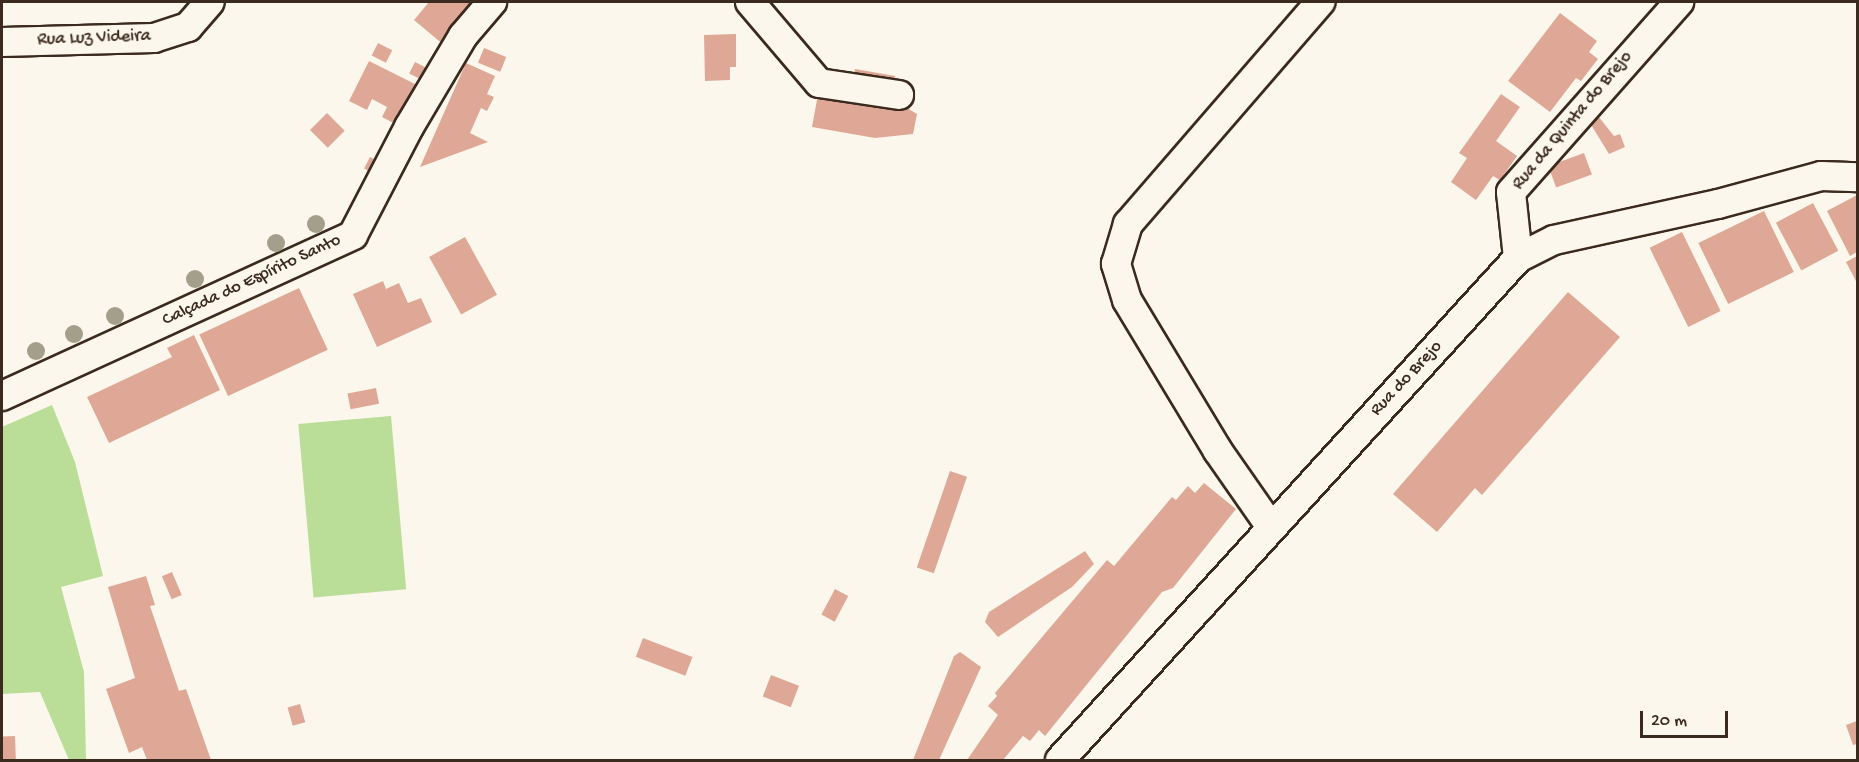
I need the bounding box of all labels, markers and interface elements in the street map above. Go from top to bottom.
street label: Rua Luz Videira [37,26,151,52]
street label: Rua da Quinta do Brejo [1508,47,1638,195]
street label: Calçada do Espírito Santo [159,230,345,332]
street label: Rua do Brejo [1366,337,1448,421]
scale bar [1643,699,1732,737]
text: 20 m [1651,711,1687,732]

